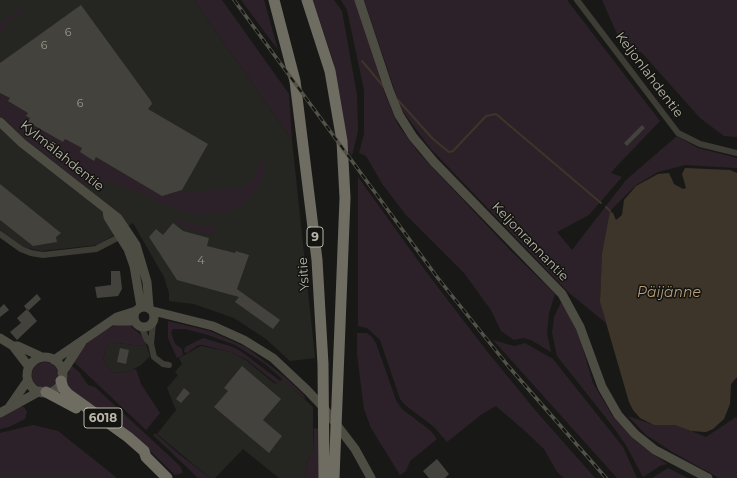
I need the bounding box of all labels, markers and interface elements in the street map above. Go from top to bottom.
house number: 6 [65,26,71,40]
street label: Keljonlahdentie [612,29,686,121]
house number: 6 [41,39,47,53]
house number: 6 [77,97,83,111]
street label: Kylmälahdentie [17,117,107,195]
street label: Keljonrannantie [488,199,572,285]
road number: 9 [307,227,323,247]
house number: 4 [197,254,205,268]
street label: Ysitie [295,257,313,291]
water label: Päijänne [637,285,701,301]
road number: 6018 [84,408,122,428]

